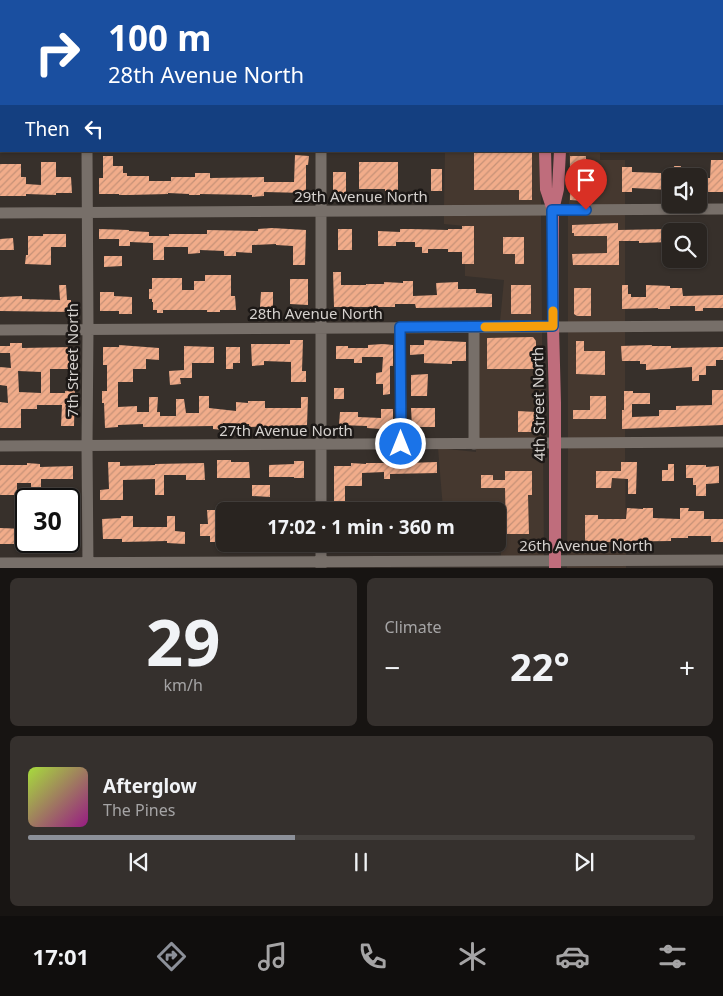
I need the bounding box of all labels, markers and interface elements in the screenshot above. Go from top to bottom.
text: 100 m [108,14,211,61]
icon: right [25,20,90,85]
text: 28th Avenue North [108,59,304,89]
icon: left [80,115,108,143]
text: Then [25,116,70,142]
pin [565,159,607,210]
icon: arrive [572,166,600,194]
map controls [662,168,707,268]
button: sound [662,168,707,213]
street label: 29th Avenue North [294,186,428,206]
button: search [662,223,707,268]
street label: 7th Street North [62,303,82,417]
street label: 28th Avenue North [249,303,383,323]
street label: 4th Street North [527,347,549,461]
position arrow [374,417,426,469]
street label: 27th Avenue North [219,420,353,440]
speed limit sign: 30 [15,488,80,553]
text: 17:02 · 1 min · 360 m [267,514,455,540]
street label: 26th Avenue North [519,535,653,555]
text: 29 [146,597,220,685]
text: Climate [385,616,442,638]
text: 22° [510,640,570,692]
text: − [385,648,401,686]
text: + [679,648,695,686]
text: km/h [164,674,203,696]
text: Afterglow [103,773,197,799]
text: The Pines [103,799,175,821]
icon: previous [125,848,153,876]
icon: pause [347,848,375,876]
icon: next [570,848,598,876]
icon: directions [154,939,189,974]
icon: music [255,939,290,974]
icon: phone [355,939,390,974]
icon: climate [455,939,490,974]
icon: car [555,939,590,974]
icon: filters [655,939,690,974]
text: 17:01 [33,941,89,971]

